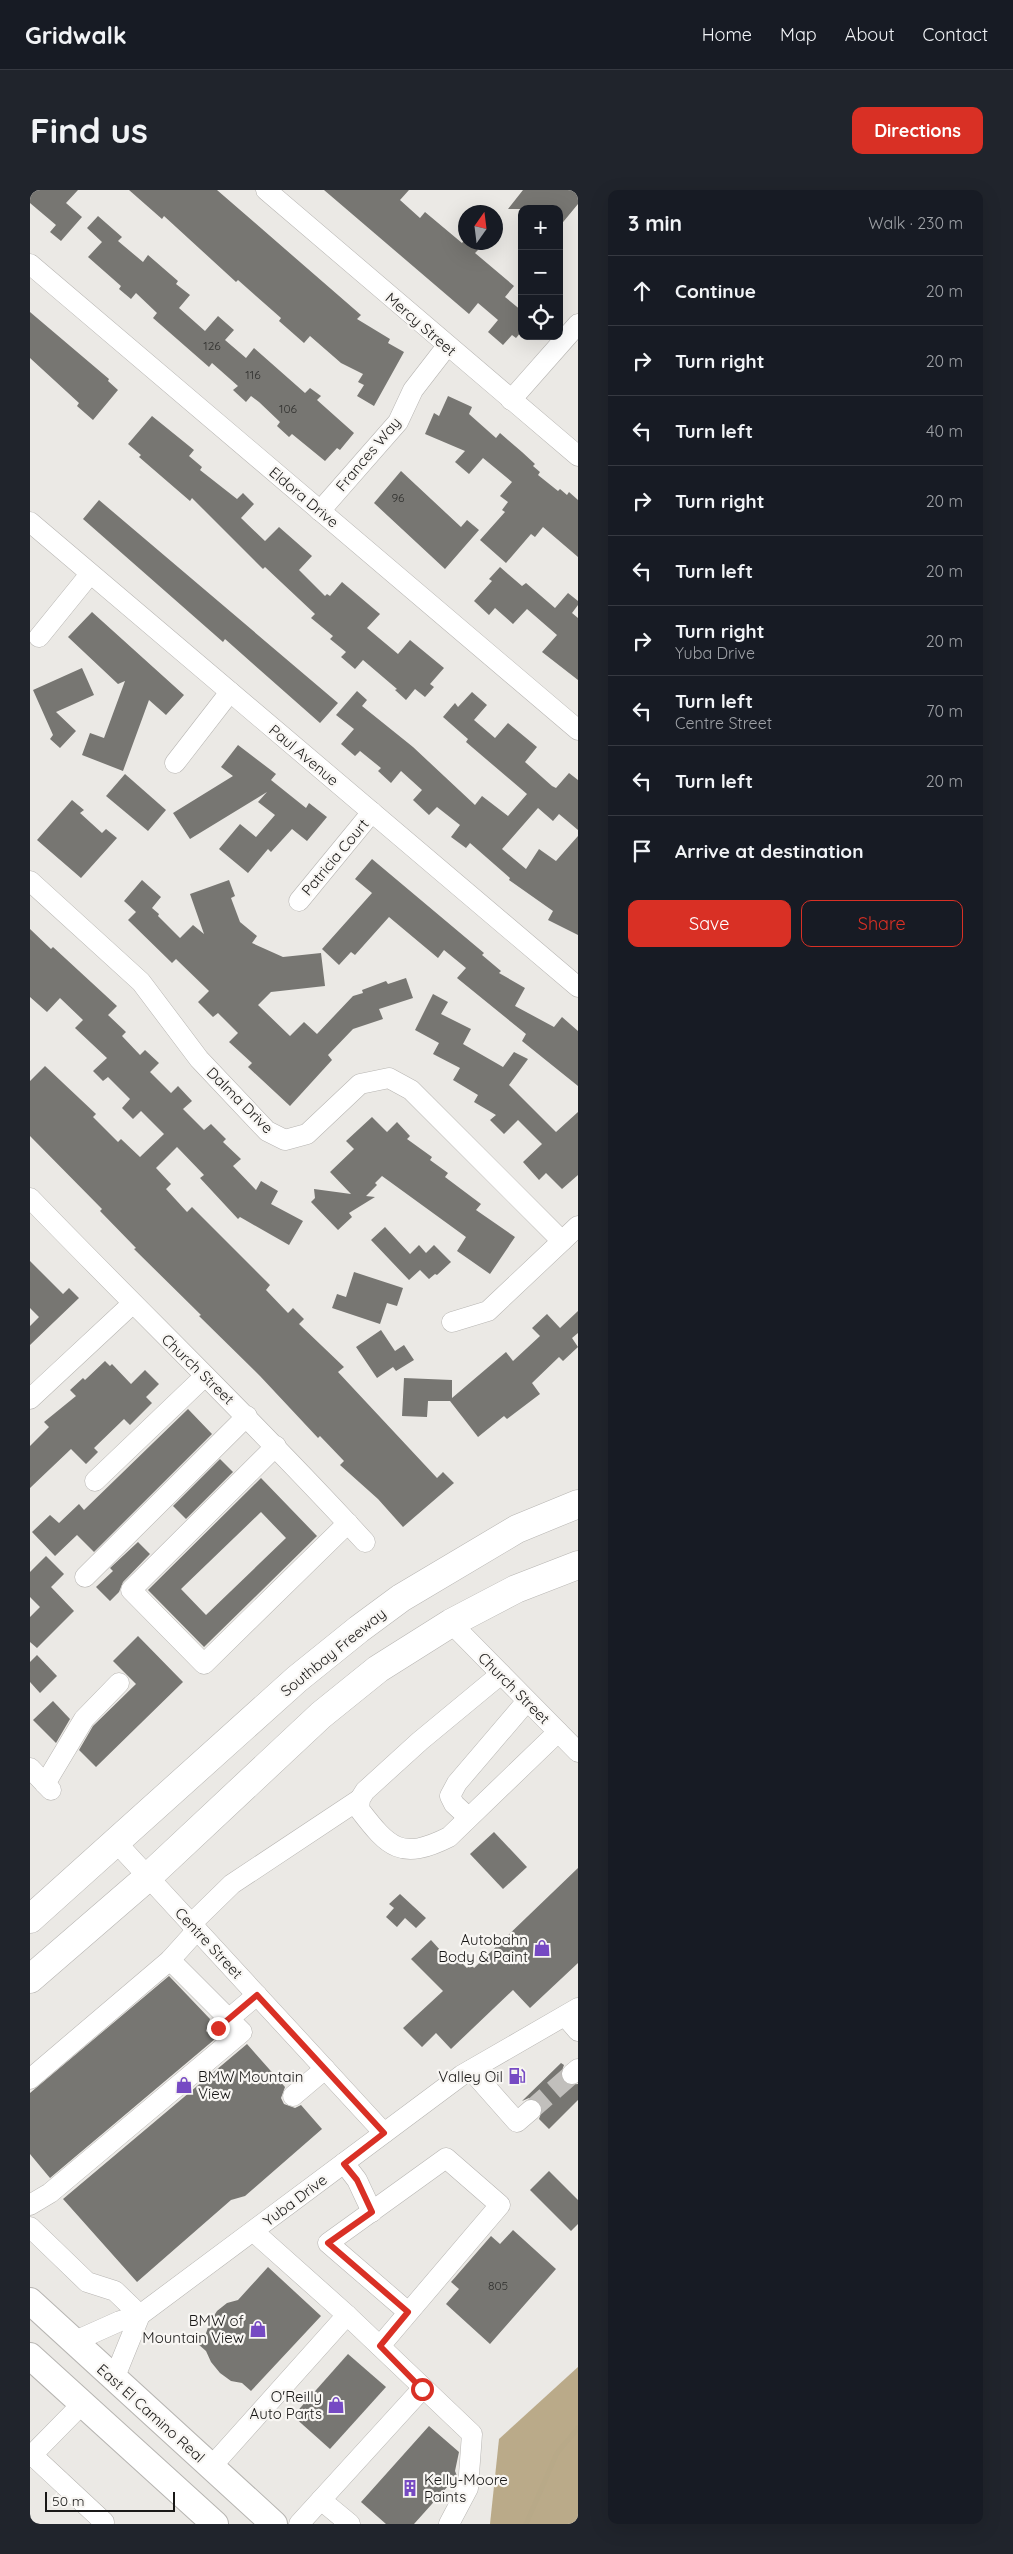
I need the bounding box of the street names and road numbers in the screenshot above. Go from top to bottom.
street label: Mercy Street [382,288,460,360]
street label: Frances Way [331,413,405,495]
street label: Eldora Drive [265,462,343,532]
street label: Paul Avenue [265,720,343,790]
street label: Patricia Court [297,815,373,899]
street label: Dalma Drive [203,1063,277,1137]
street label: Church Street [158,1330,238,1408]
street label: Southbay Freeway [276,1604,390,1700]
street label: Church Street [474,1648,554,1728]
street label: Centre Street [171,1903,247,1983]
street label: Yuba Drive [259,2170,331,2230]
street label: East El Camino Real [93,2360,209,2466]

